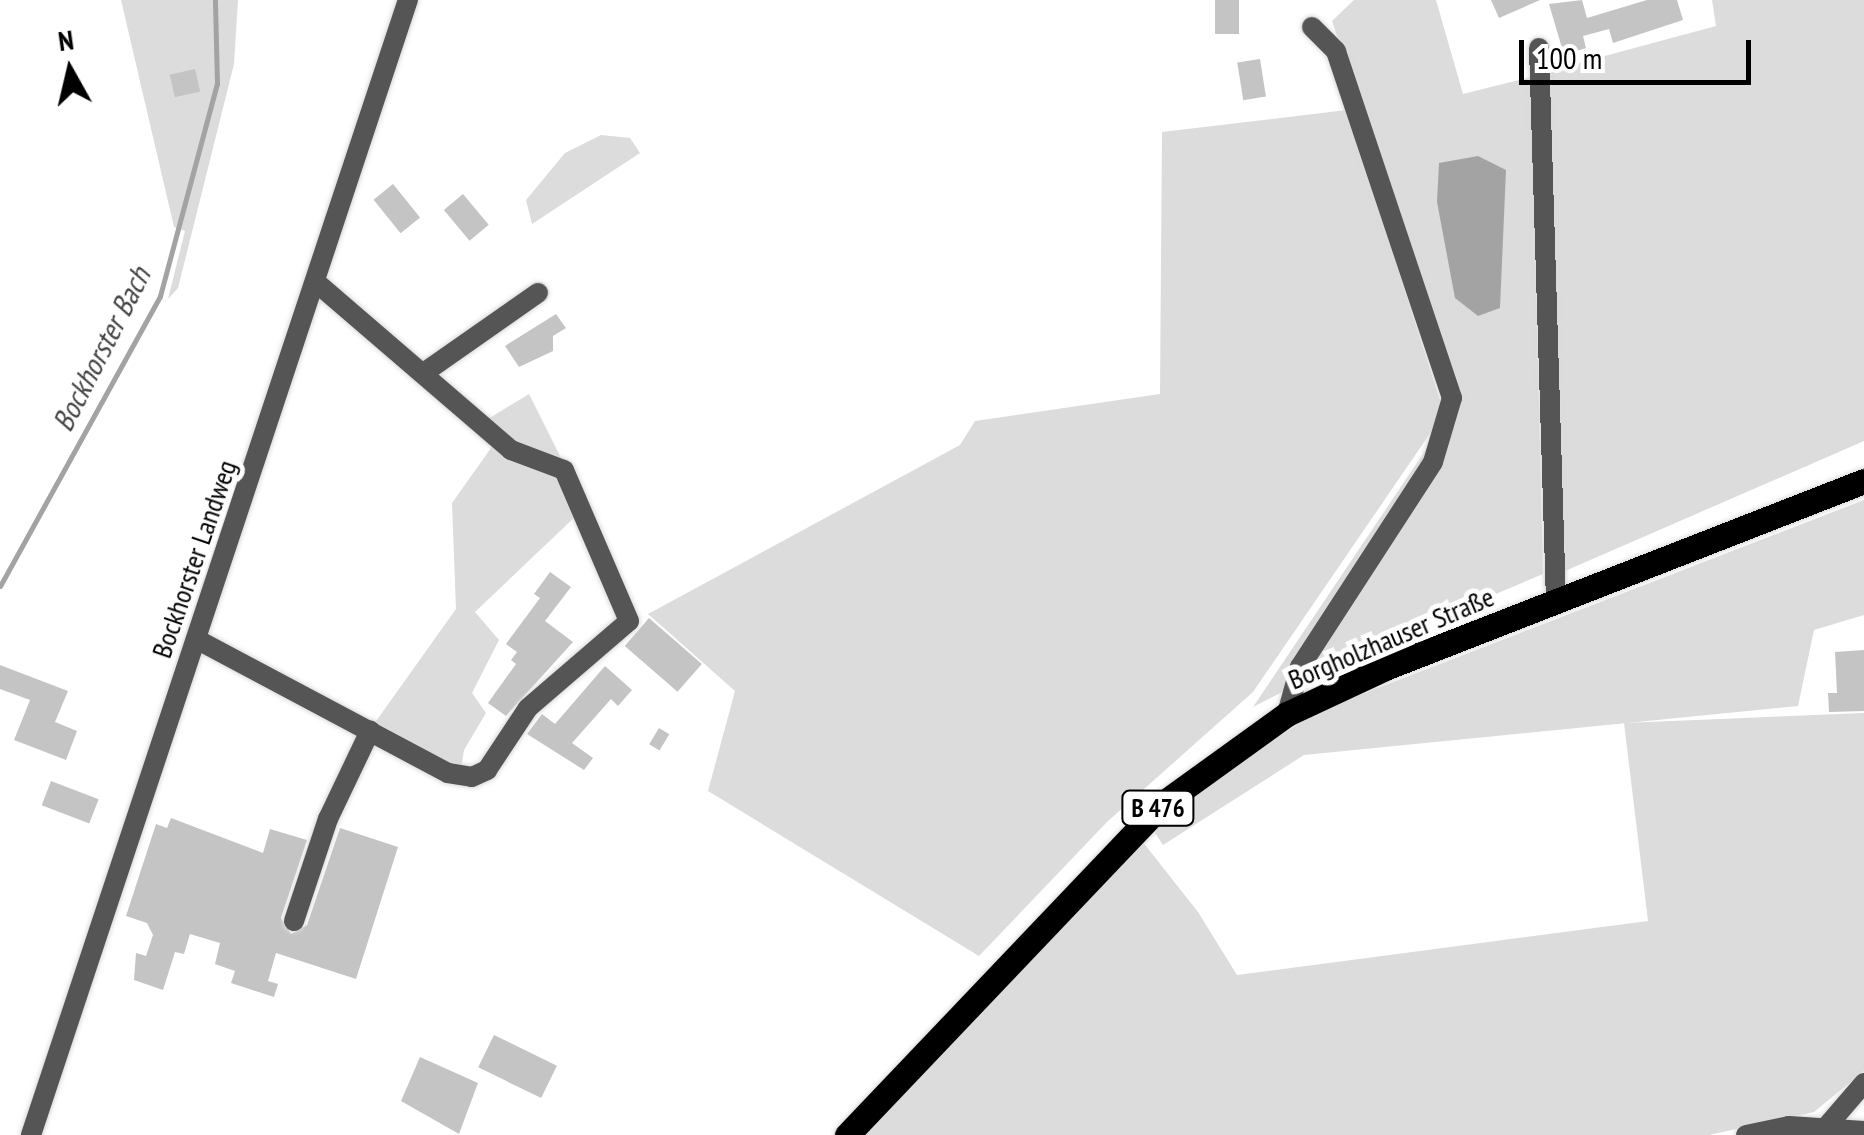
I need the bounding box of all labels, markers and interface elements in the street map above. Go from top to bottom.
north arrow [20,20,120,120]
text: N [56,20,76,59]
scale bar [1524,20,1756,82]
text: 100 m [1536,38,1602,77]
water label: Bockhorster Bach [44,261,158,437]
street label: Bockhorster Landweg [144,456,244,662]
street label: Borgholzhauser Straße [1283,580,1499,696]
road number: B 476 [1120,788,1196,828]

